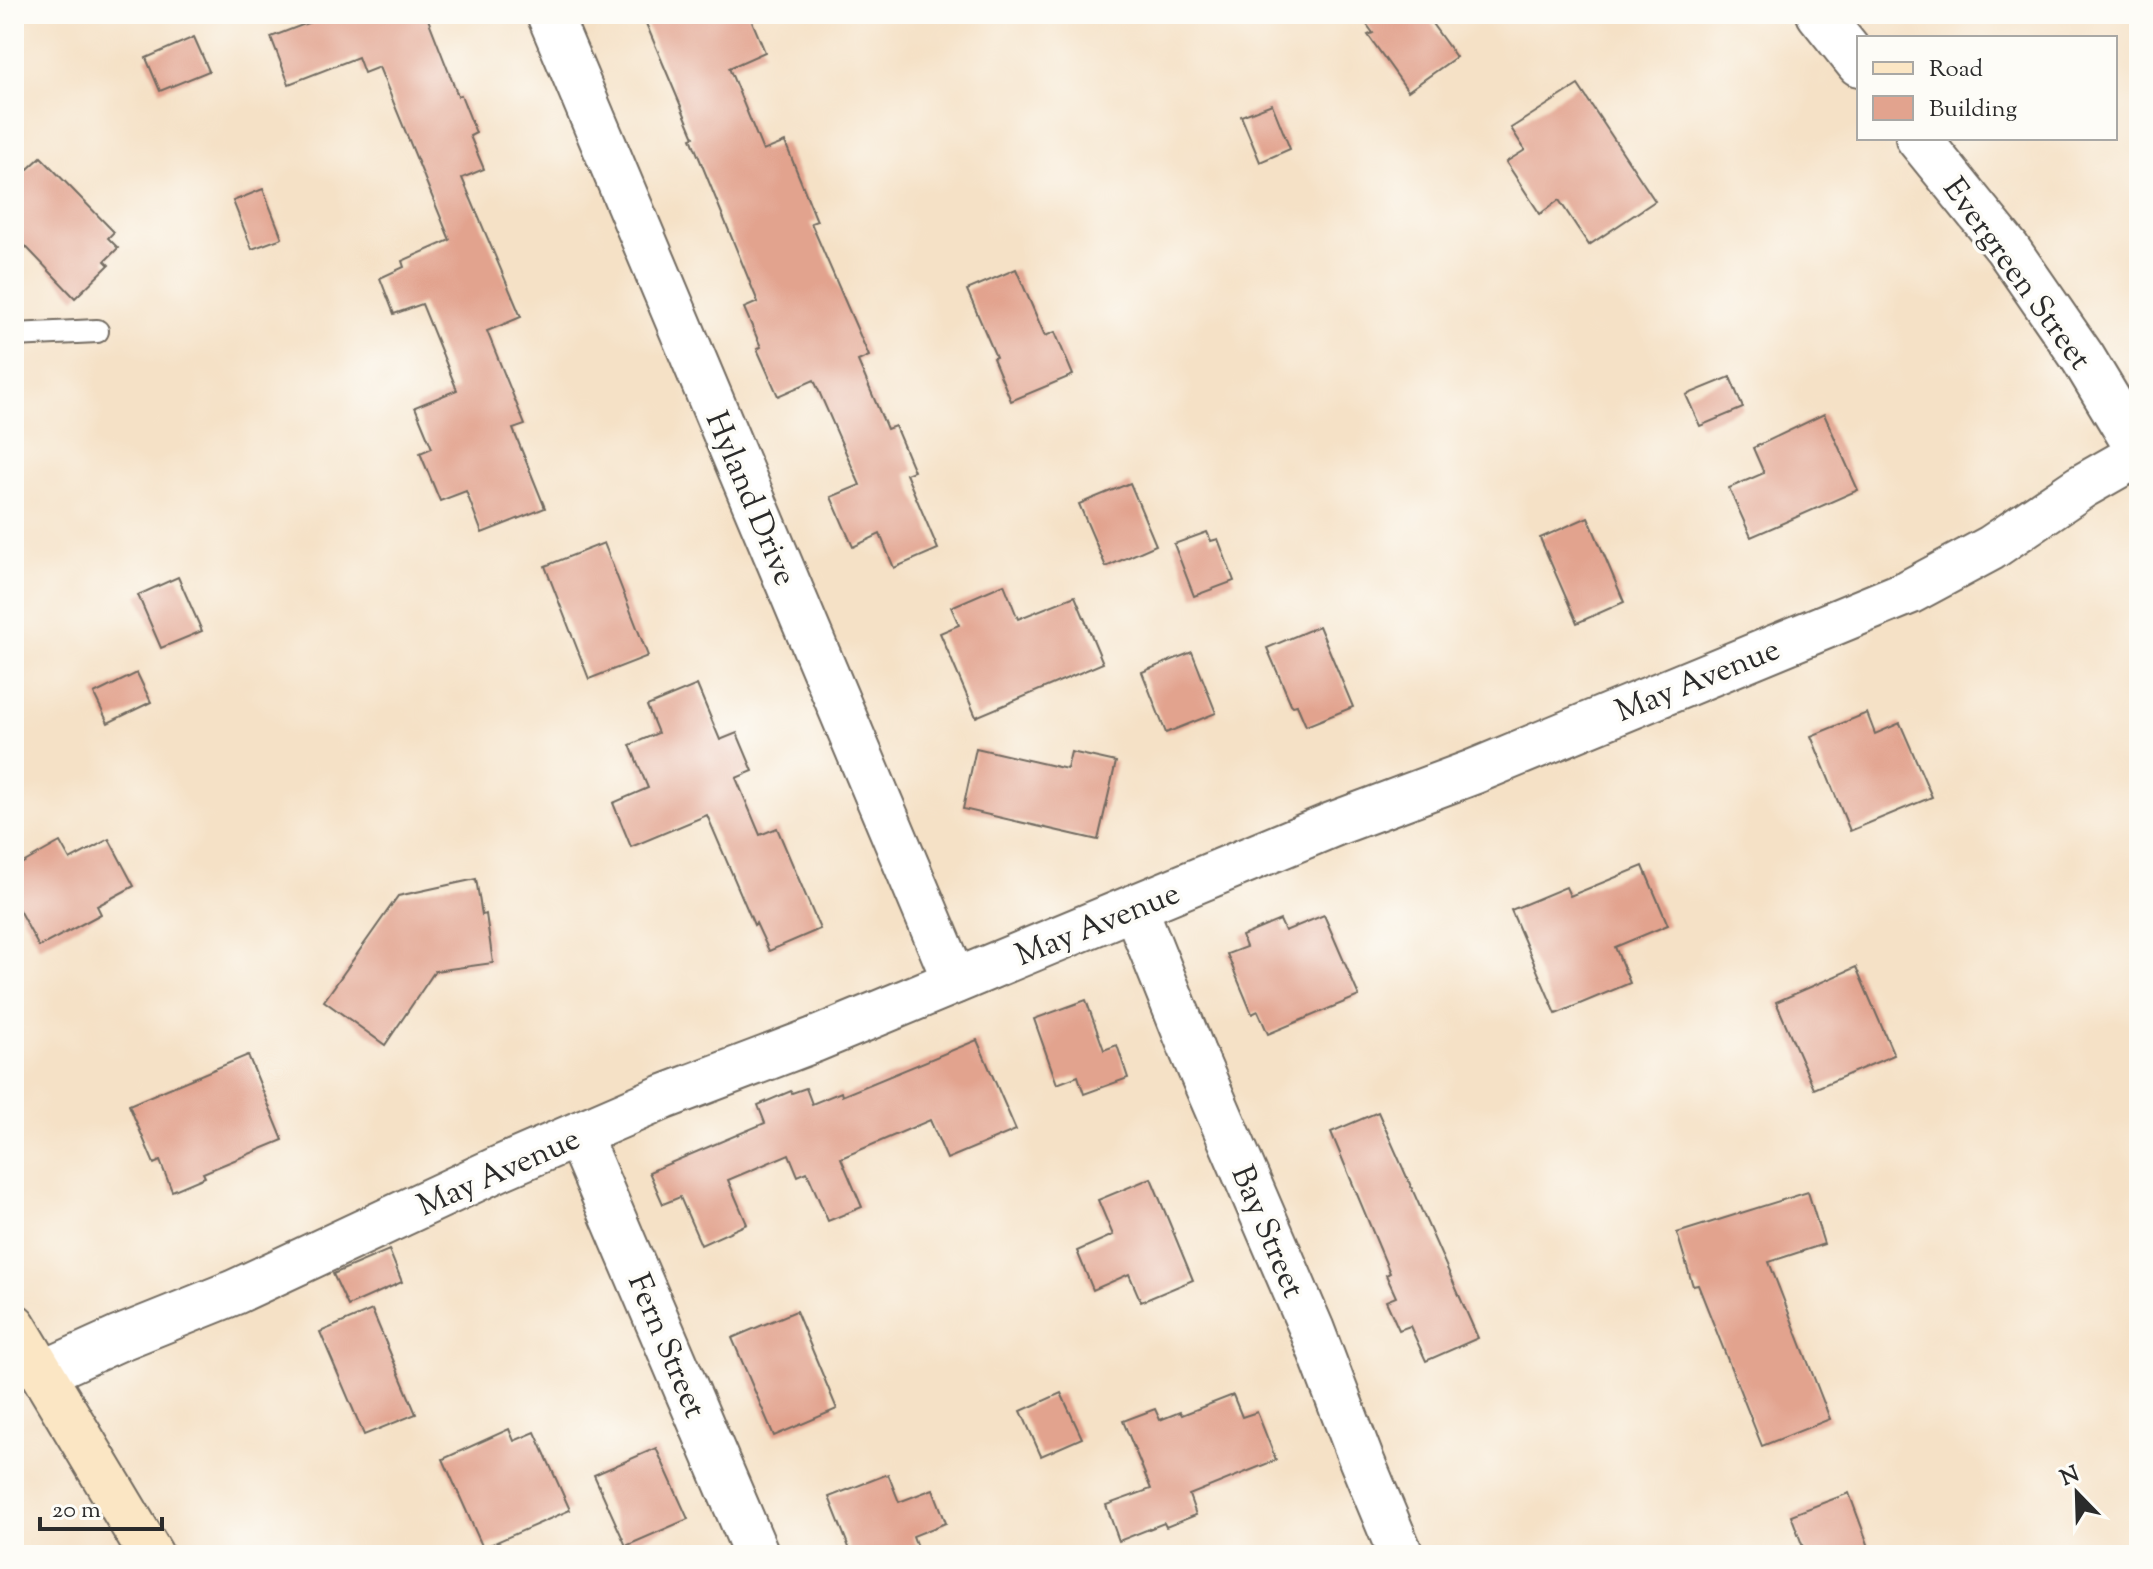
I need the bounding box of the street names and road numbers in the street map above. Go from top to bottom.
street label: Evergreen Street [1930,169,2101,380]
street label: Hyland Drive [692,405,807,593]
street label: May Avenue [1609,628,1787,736]
street label: May Avenue [1009,872,1187,980]
street label: May Avenue [411,1117,588,1230]
street label: Bay Street [1218,1159,1315,1306]
street label: Fern Street [614,1267,716,1425]

